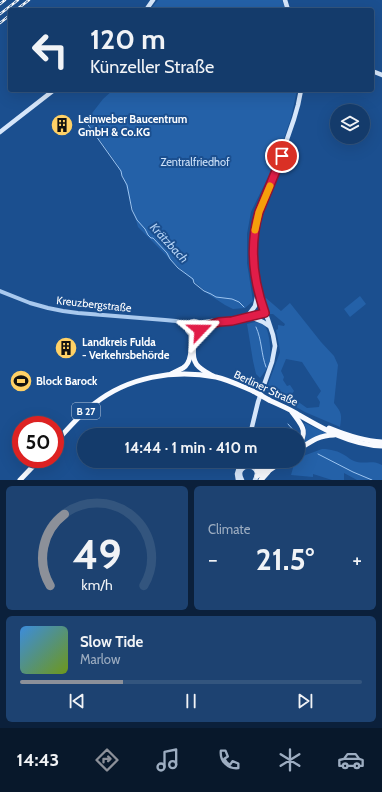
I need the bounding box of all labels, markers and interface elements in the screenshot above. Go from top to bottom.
text: 120 m [90,22,166,56]
icon: left [24,24,76,76]
text: Künzeller Straße [90,56,214,78]
map controls [330,104,370,144]
button: layers [330,104,370,144]
building icon: Leinweber Baucentrum GmbH & Co.KG [49,112,75,138]
place label: Leinweber Baucentrum GmbH & Co.KG [78,112,187,139]
pin [265,139,299,173]
icon: arrive [271,145,293,167]
park label: Zentralfriedhof [160,155,230,169]
water label: Krätzbach [147,220,192,266]
street label: Kreuzbergstraße [56,293,133,315]
position arrow [179,309,221,351]
building icon: Landkreis Fulda - Verkehrsbehörde [53,335,79,361]
place label: Landkreis Fulda - Verkehrsbehörde [82,335,170,362]
street label: Berliner Straße [232,367,301,409]
sports icon: Block Barock [8,368,34,394]
place label: Block Barock [36,374,98,388]
road number: B 27 [72,403,100,419]
speed limit sign: 50 [12,416,64,468]
text: 14:44 · 1 min · 410 m [125,439,257,457]
text: Climate [208,521,250,537]
text: 49 [72,529,122,579]
text: 21.5° [256,541,314,578]
text: − [208,546,218,573]
text: + [352,546,362,573]
text: km/h [81,576,113,594]
text: Slow Tide [80,633,143,651]
text: Marlow [80,651,120,667]
icon: previous [66,690,88,712]
icon: pause [180,690,202,712]
icon: next [294,690,316,712]
icon: directions [93,746,121,774]
icon: music [154,746,182,774]
icon: phone [215,746,243,774]
icon: climate [276,746,304,774]
icon: car [337,746,365,774]
text: 14:43 [17,749,59,771]

